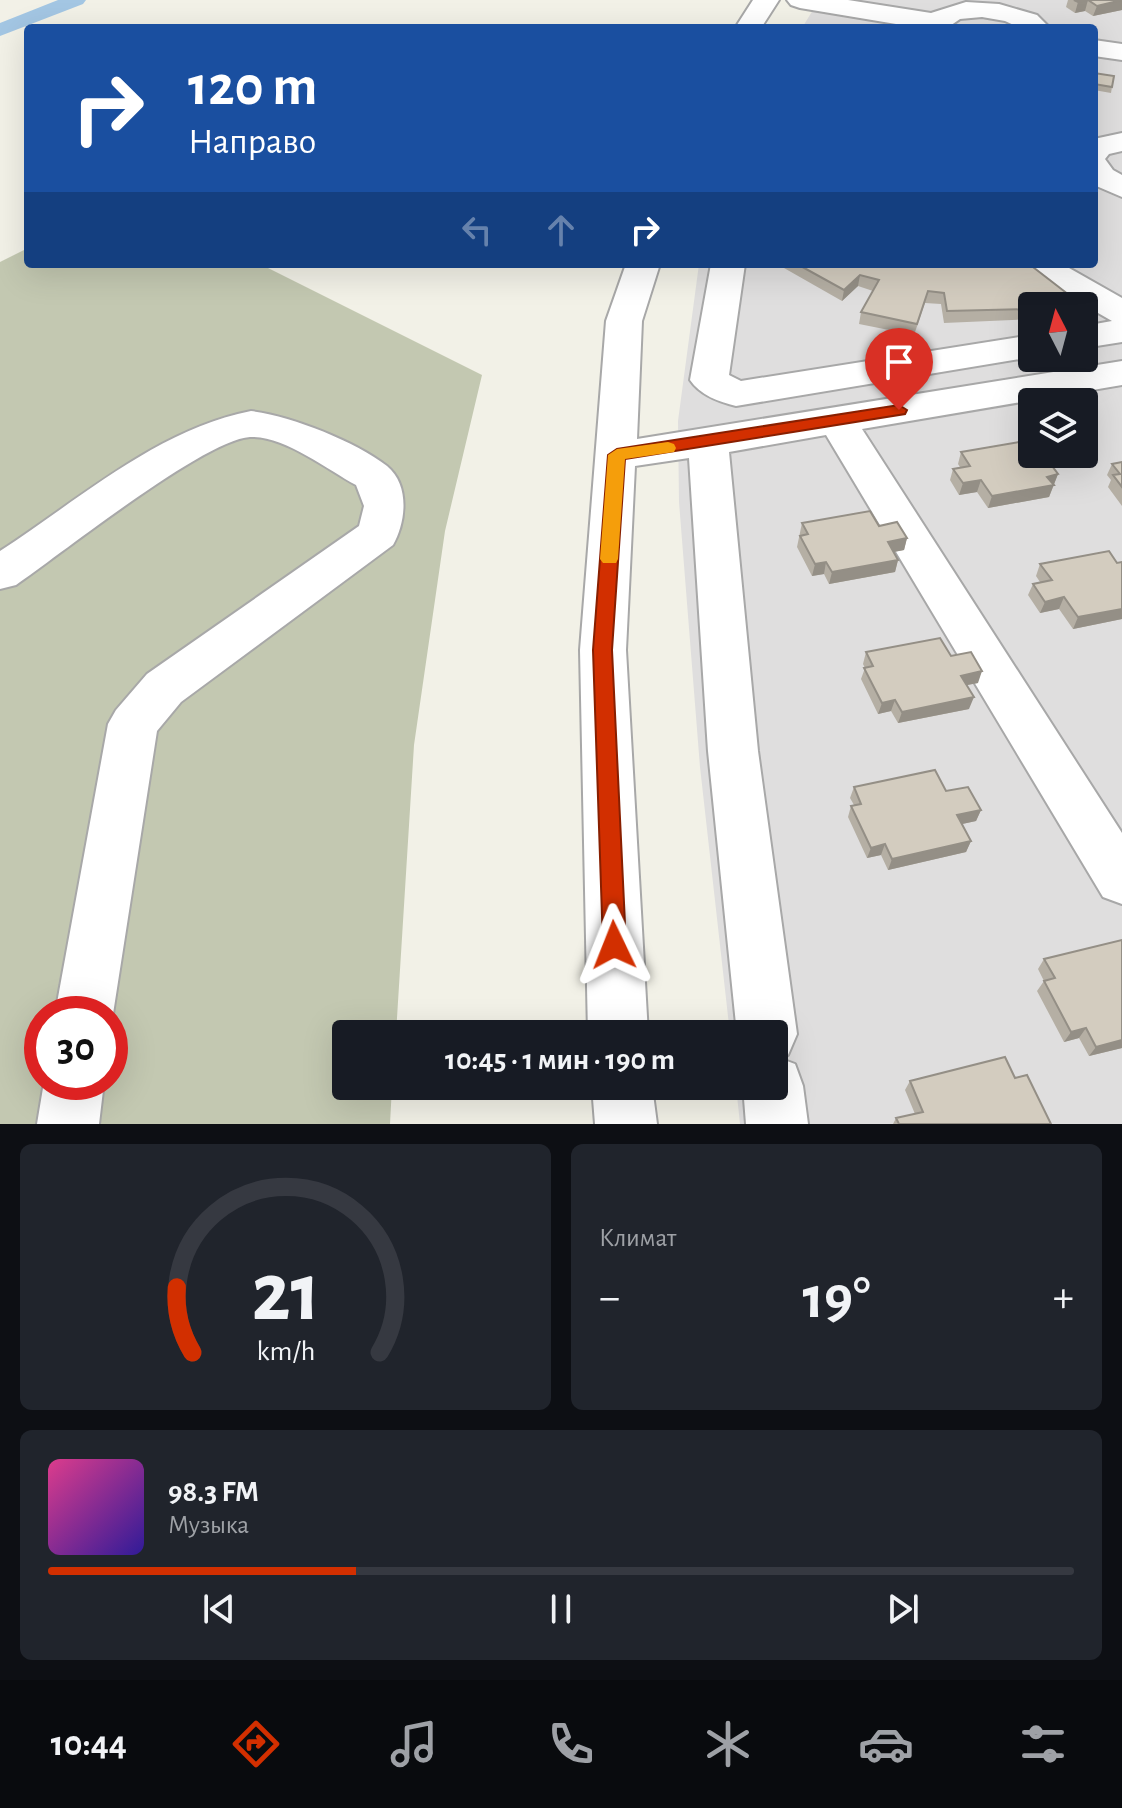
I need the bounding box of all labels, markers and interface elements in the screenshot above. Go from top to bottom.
icon: right [56,56,160,160]
text: 120 m [188,59,317,115]
text: Направо [188,124,316,160]
icon: left [455,208,499,252]
icon: ahead [539,208,583,252]
icon: right [623,208,667,252]
north arrow [1018,292,1098,372]
map controls [1018,292,1098,468]
pin [865,328,933,410]
icon: arrive [877,340,921,384]
button: layers [1018,388,1098,468]
position arrow [572,903,656,987]
speed limit sign: 30 [24,996,128,1100]
text: 10:45 · 1 мин · 190 m [445,1045,675,1075]
text: Климат [599,1225,676,1251]
text: 21 [251,1252,320,1336]
text: 19° [802,1269,871,1329]
text: − [599,1276,620,1320]
text: + [1053,1276,1074,1320]
text: km/h [256,1337,315,1366]
text: 98.3 FM [168,1477,259,1507]
text: Музыка [168,1512,249,1538]
icon: previous [197,1587,241,1631]
icon: pause [539,1587,583,1631]
icon: next [881,1587,925,1631]
icon: directions [228,1716,284,1772]
icon: music [386,1716,442,1772]
icon: phone [543,1716,599,1772]
icon: climate [700,1716,756,1772]
icon: car [858,1716,914,1772]
icon: filters [1015,1716,1071,1772]
text: 10:44 [51,1726,127,1762]

